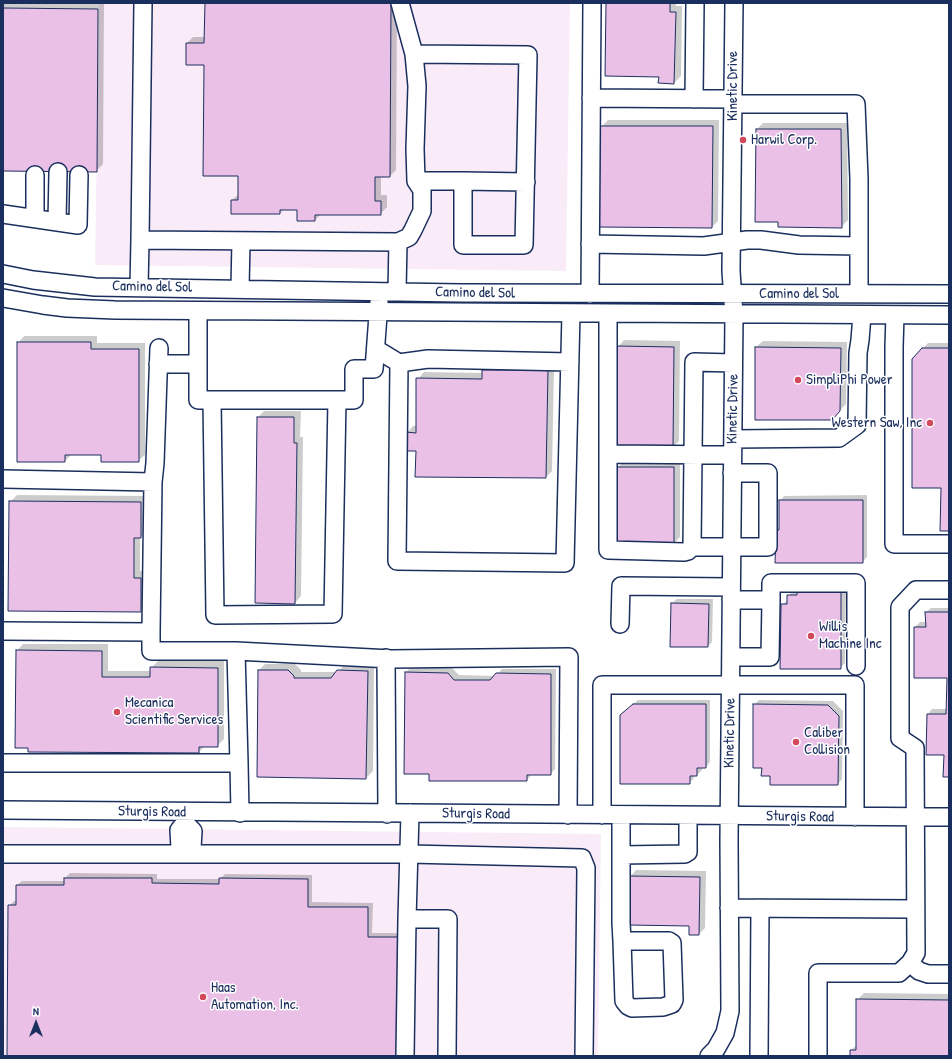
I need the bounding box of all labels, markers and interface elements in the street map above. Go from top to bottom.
street label: Kinetic Drive [724,51,742,121]
place label: Harwil Corp. [751,131,817,149]
marker: Harwil Corp. [738,135,748,145]
street label: Camino del Sol [112,277,192,297]
street label: Camino del Sol [435,283,515,303]
street label: Camino del Sol [759,285,839,303]
place label: SimpliPhi Power [806,371,892,389]
street label: Kinetic Drive [723,374,743,444]
marker: SimpliPhi Power [793,375,803,385]
place label: Western Saw, Inc [832,414,922,432]
marker: Western Saw, Inc [925,418,935,428]
place label: Willis Machine Inc [819,618,882,653]
marker: Willis Machine Inc [806,631,816,641]
place label: Mecanica Scientific Services [125,694,223,729]
street label: Kinetic Drive [720,698,740,768]
marker: Mecanica Scientific Services [112,707,122,717]
place label: Caliber Collision [804,724,850,759]
marker: Caliber Collision [791,737,801,747]
street label: Sturgis Road [118,802,186,822]
street label: Sturgis Road [442,804,510,824]
street label: Sturgis Road [766,807,834,827]
place label: Haas Automation, Inc. [211,979,299,1014]
marker: Haas Automation, Inc. [198,992,208,1002]
north arrow [16,1003,56,1043]
text: N [33,1004,39,1018]

